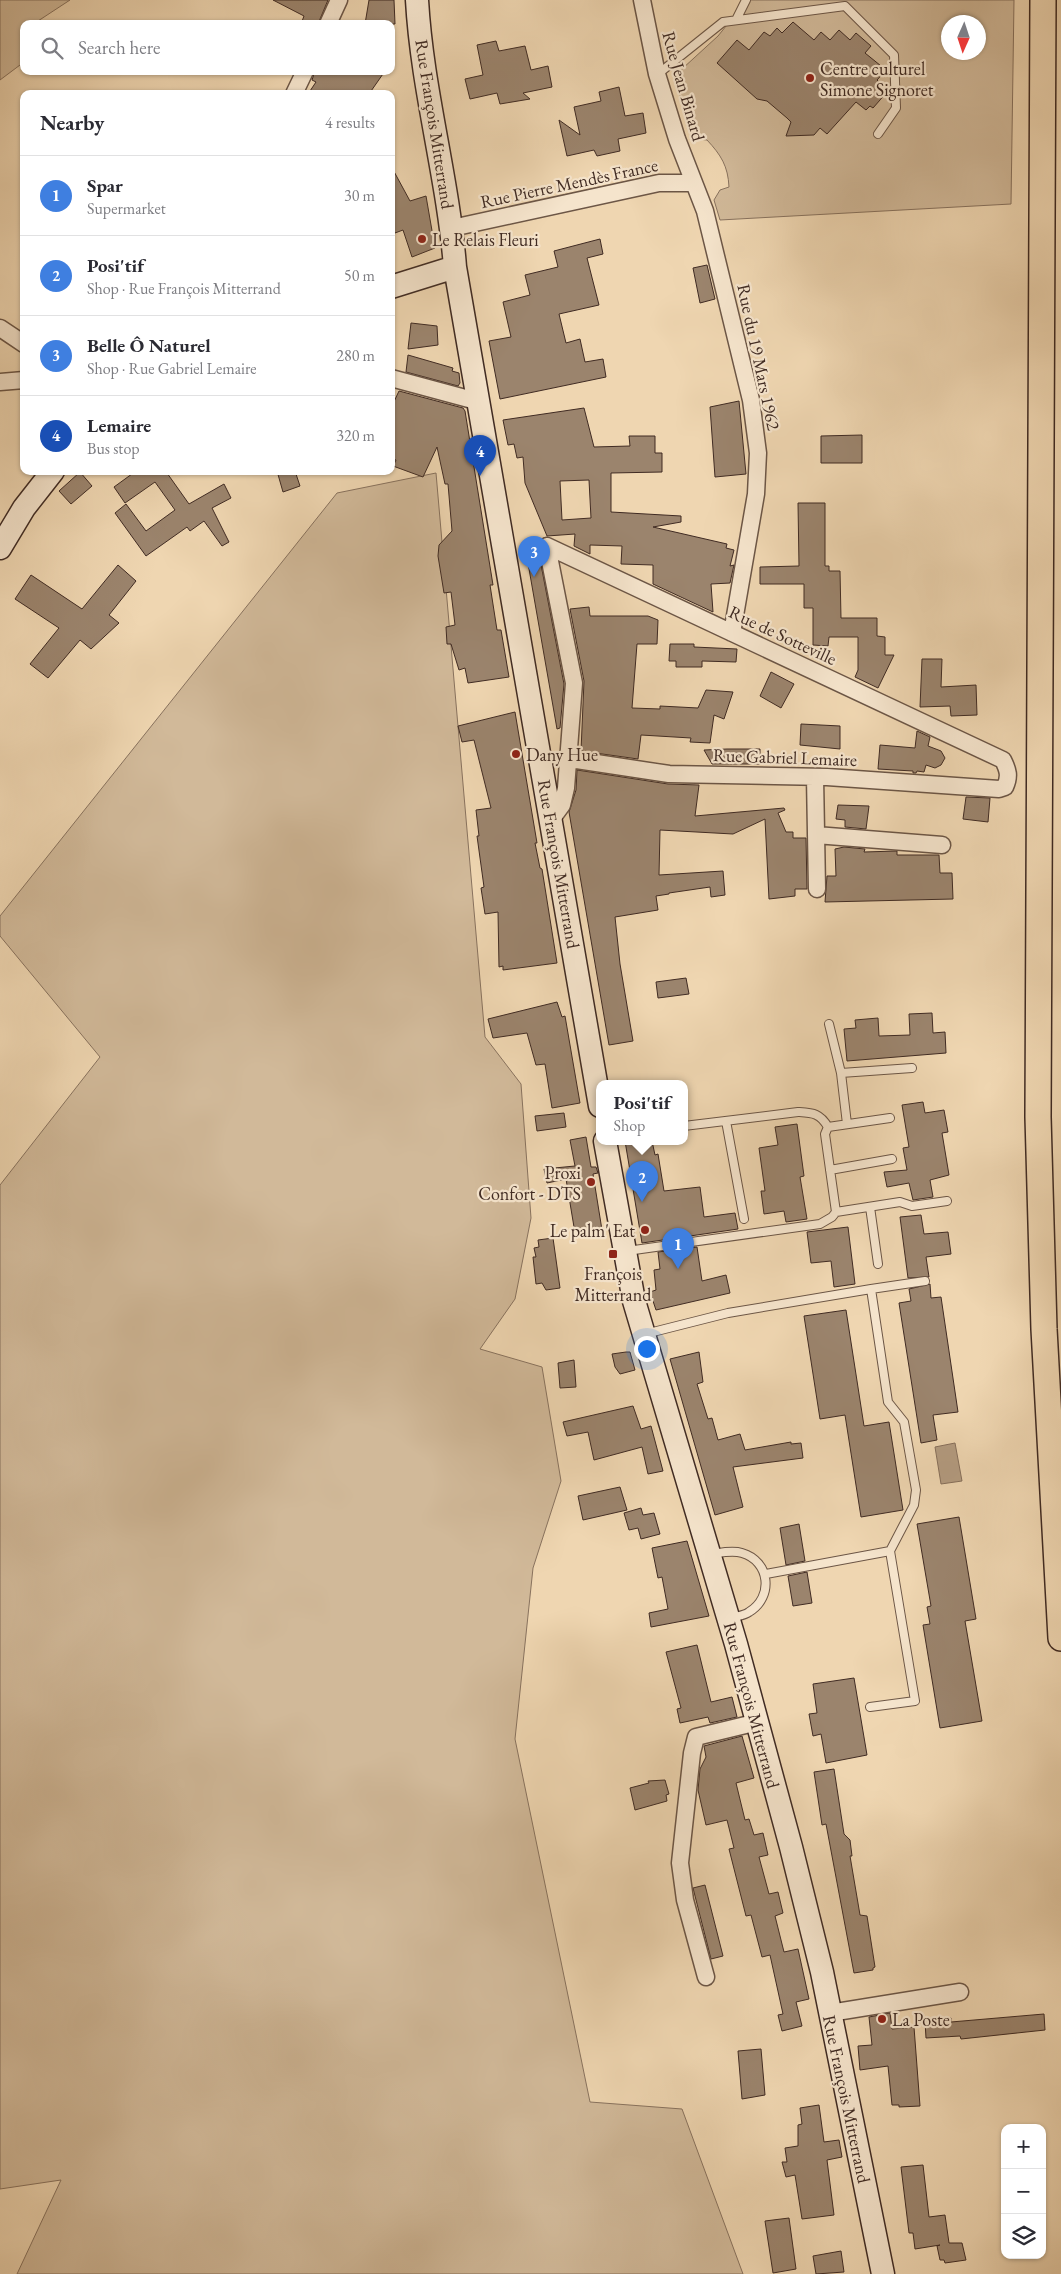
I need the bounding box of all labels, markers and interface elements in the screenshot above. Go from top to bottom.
north arrow [941,15,986,60]
search box [20,20,395,75]
street label: Rue Jean Binard [657,28,711,144]
icon: search [38,34,66,62]
text: Search here [78,35,160,60]
street label: Rue François Mitterrand [410,38,460,211]
place label: Centre culturel Simone Signoret [820,57,934,101]
marker: Centre culturel Simone Signoret [804,72,816,84]
text: Nearby [40,109,104,136]
text: 4 results [325,112,375,133]
street label: Rue Pierre Mendès France [478,153,660,213]
text: Spar [87,173,123,198]
text: 1 [52,185,60,206]
text: 30 m [344,185,375,206]
text: Supermarket [87,198,166,219]
place label: Le Relais Fleuri [432,228,539,251]
marker: Le Relais Fleuri [416,233,428,245]
text: Posi'tif [87,253,144,278]
text: 2 [52,265,60,286]
text: 50 m [344,265,375,286]
text: Shop · Rue François Mitterrand [87,278,281,299]
street label: Rue du 19 Mars 1962 [732,282,786,433]
text: Belle Ô Naturel [87,333,211,358]
text: 3 [52,345,60,366]
text: 280 m [336,345,375,366]
text: Shop · Rue Gabriel Lemaire [87,358,257,379]
text: Lemaire [87,413,151,438]
text: 4 [52,425,60,446]
text: 320 m [336,425,375,446]
pin: 4 [464,435,496,476]
text: Bus stop [87,438,140,459]
pin: 3 [518,536,550,577]
street label: Rue de Sotteville [725,600,841,670]
place label: Dany Hue [526,743,598,766]
street label: Rue Gabriel Lemaire [713,743,857,771]
marker: Dany Hue [510,748,522,760]
street label: Rue François Mitterrand [533,778,585,951]
popup [596,1080,688,1145]
text: Posi'tif [613,1090,671,1115]
text: Shop [613,1115,645,1136]
place label: Proxi Confort - DTS [478,1161,582,1205]
pin: 2 [626,1161,658,1202]
marker: Proxi Confort - DTS [585,1176,597,1188]
place label: Le palm' Eat [550,1219,635,1242]
marker: Le palm' Eat [639,1224,651,1236]
pin: 1 [662,1228,694,1269]
marker: François Mitterrand [607,1248,619,1260]
place label: François Mitterrand [575,1262,652,1306]
your location [634,1336,660,1362]
street label: Rue François Mitterrand [719,1619,786,1792]
place label: La Poste [892,2008,950,2031]
street label: Rue François Mitterrand [818,2013,876,2186]
marker: La Poste [876,2013,888,2025]
map controls [1001,2124,1046,2259]
button: + [1001,2124,1046,2169]
button: − [1001,2169,1046,2214]
button: layers [1001,2214,1046,2259]

